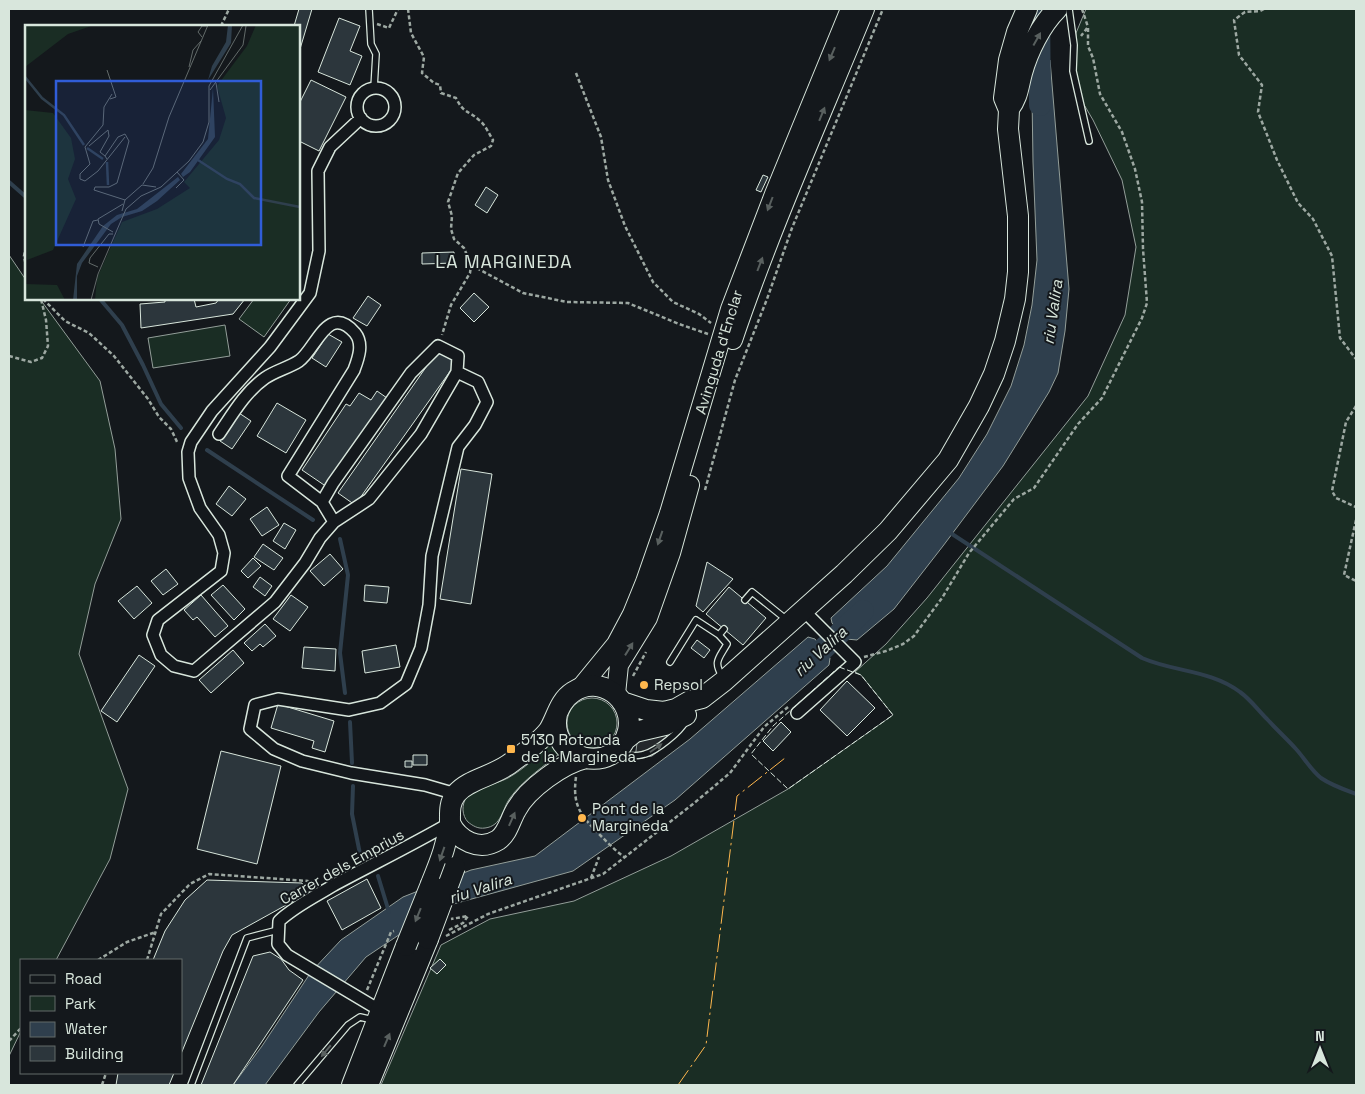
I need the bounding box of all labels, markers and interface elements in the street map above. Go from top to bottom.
inset map [25,25,300,300]
one-way arrow [1033,31,1041,46]
one-way arrow [827,47,835,61]
one-way arrow [818,107,826,121]
one-way arrow [765,197,773,211]
district label: LA MARGINEDA [435,250,573,273]
one-way arrow [757,257,765,271]
water label: riu Valira [1038,278,1068,346]
street label: Avinguda d'Enclar [691,287,747,416]
one-way arrow [656,531,663,546]
water label: riu Valira [789,621,852,681]
one-way arrow [624,642,634,655]
place label: Repsol [654,675,703,694]
marker: Repsol [638,679,650,691]
place label: 5130 Rotonda de la Margineda [521,730,637,766]
marker: 5130 Rotonda de la Margineda [505,743,517,755]
one-way arrow [649,743,663,753]
place label: Pont de la Margineda [592,799,669,835]
one-way arrow [508,812,516,826]
marker: Pont de la Margineda [576,812,588,824]
street label: Carrer dels Emprius [276,824,407,909]
one-way arrow [438,847,446,862]
water label: riu Valira [446,868,515,909]
one-way arrow [414,908,422,922]
legend [20,959,182,1074]
text: Road [65,969,102,988]
text: Park [65,994,96,1013]
text: Water [65,1019,108,1038]
north arrow [1295,1024,1345,1074]
text: N [1315,1027,1325,1045]
one-way arrow [383,1032,391,1047]
text: Building [65,1044,124,1063]
one-way arrow [321,1045,332,1057]

